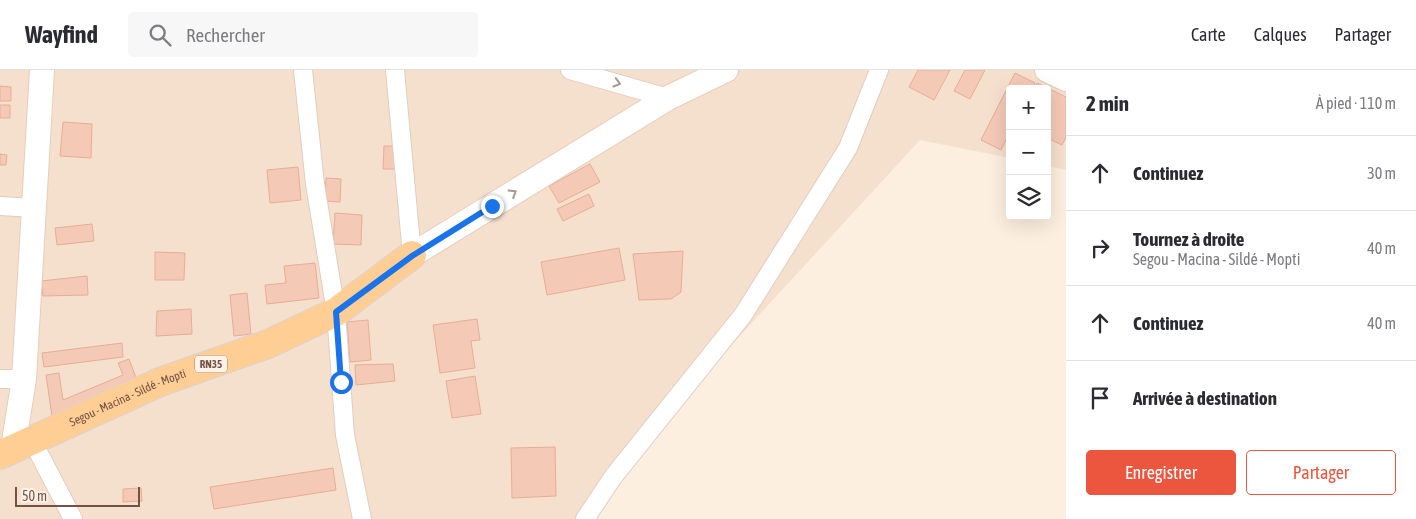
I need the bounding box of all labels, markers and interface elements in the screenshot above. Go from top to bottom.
search box [128,12,478,57]
text: Wayfind [25,21,98,48]
icon: search [146,21,174,49]
text: Rechercher [186,24,265,46]
text: Carte [1191,24,1226,45]
text: Calques [1254,24,1307,45]
text: Partager [1335,24,1391,45]
one-way arrow [613,78,621,88]
map controls [1006,85,1051,220]
button: + [1006,85,1051,130]
text: 2 min [1086,91,1129,115]
text: À pied · 110 m [1316,94,1396,112]
button: − [1006,130,1051,175]
icon: ahead [1086,159,1114,187]
text: Continuez [1133,162,1203,184]
text: 30 m [1367,164,1396,182]
button: layers [1006,175,1051,220]
one-way arrow [508,190,517,200]
route end [481,195,504,218]
text: Tournez à droite [1133,228,1244,250]
icon: right [1086,234,1114,262]
text: 40 m [1367,239,1396,257]
text: Segou - Macina - Sildé - Mopti [1133,250,1300,268]
icon: ahead [1086,309,1114,337]
text: Continuez [1133,312,1203,334]
text: 40 m [1367,314,1396,332]
road number: RN35 [195,356,227,372]
street label: Segou - Macina - Sildé - Mopti [67,366,188,429]
route start [330,371,353,394]
icon: arrive [1086,384,1114,412]
text: Arrivée à destination [1133,387,1277,409]
button: Enregistrer [1086,450,1236,495]
button: Partager [1246,450,1396,495]
scale bar [15,484,140,507]
text: 50 m [22,488,47,504]

